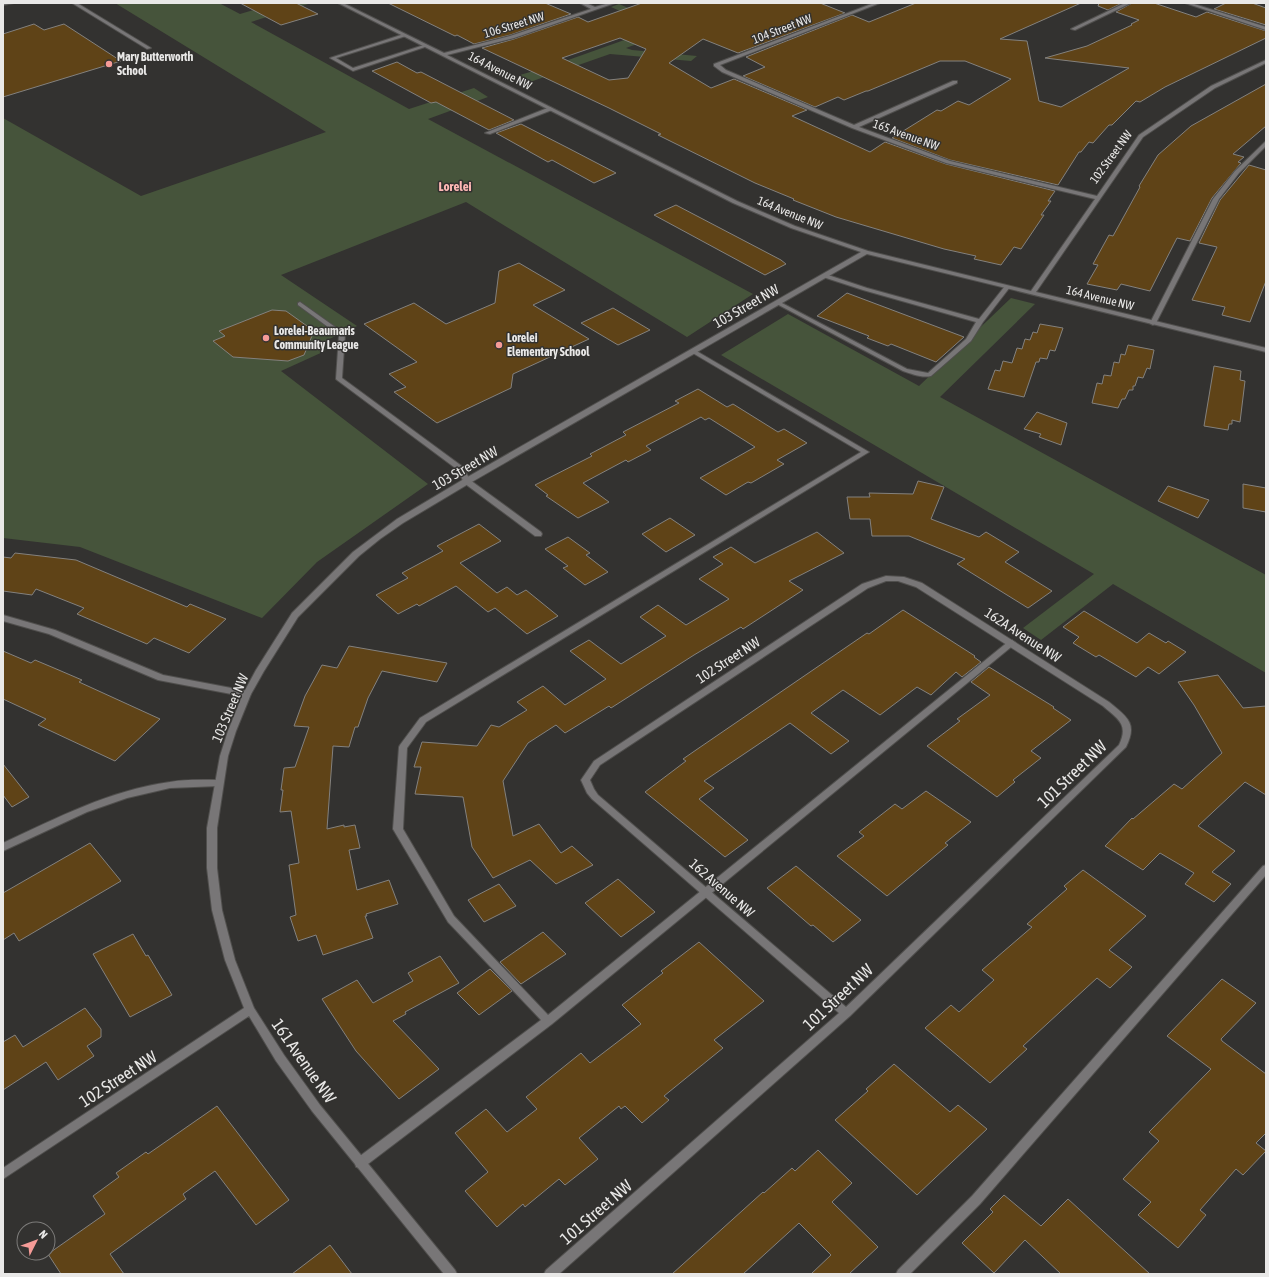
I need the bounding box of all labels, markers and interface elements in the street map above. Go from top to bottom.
street label: 106 Street NW [482,9,546,41]
street label: 104 Street NW [750,11,814,47]
street label: 164 Avenue NW [466,49,534,93]
place label: Mary Butterworth School [117,50,194,78]
marker: Mary Butterworth School [104,59,114,69]
street label: 165 Avenue NW [871,117,941,154]
street label: 102 Street NW [1087,127,1135,186]
district label: Lorelei [438,179,472,194]
street label: 164 Avenue NW [755,194,825,233]
street label: 103 Street NW [711,280,782,331]
street label: 164 Avenue NW [1065,283,1136,313]
place label: Lorelei-Beaumaris Community League [274,324,359,352]
place label: Lorelei Elementary School [507,331,590,359]
marker: Lorelei-Beaumaris Community League [261,333,271,343]
marker: Lorelei Elementary School [494,340,504,350]
street label: 103 Street NW [430,442,501,493]
street label: 162A Avenue NW [982,604,1065,666]
street label: 102 Street NW [693,633,764,687]
street label: 103 Street NW [208,671,252,745]
street label: 101 Street NW [1033,736,1111,812]
street label: 162 Avenue NW [686,855,758,921]
street label: 101 Street NW [799,959,878,1034]
street label: 161 Avenue NW [268,1015,341,1107]
street label: 102 Street NW [76,1046,161,1111]
street label: 101 Street NW [556,1175,636,1249]
north arrow [16,1221,56,1261]
text: N [37,1228,50,1241]

